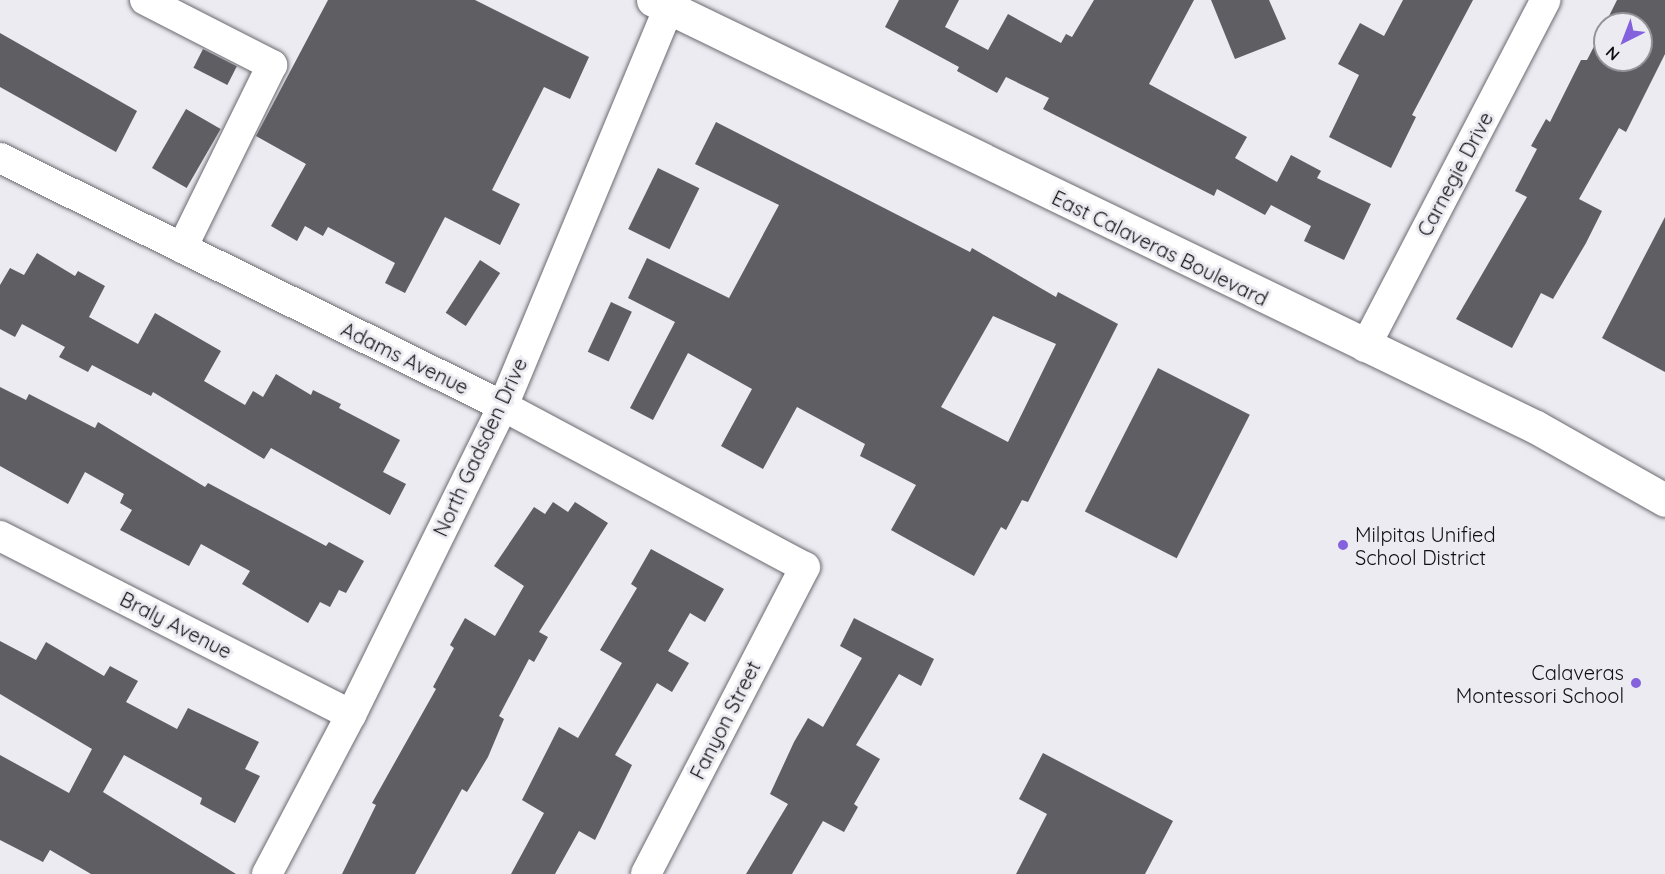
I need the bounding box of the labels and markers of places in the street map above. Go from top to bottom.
place label: Milpitas Unified School District [1355,522,1496,569]
marker: Milpitas Unified School District [1336,538,1350,552]
place label: Calaveras Montessori School [1456,660,1624,707]
marker: Calaveras Montessori School [1629,676,1643,690]

